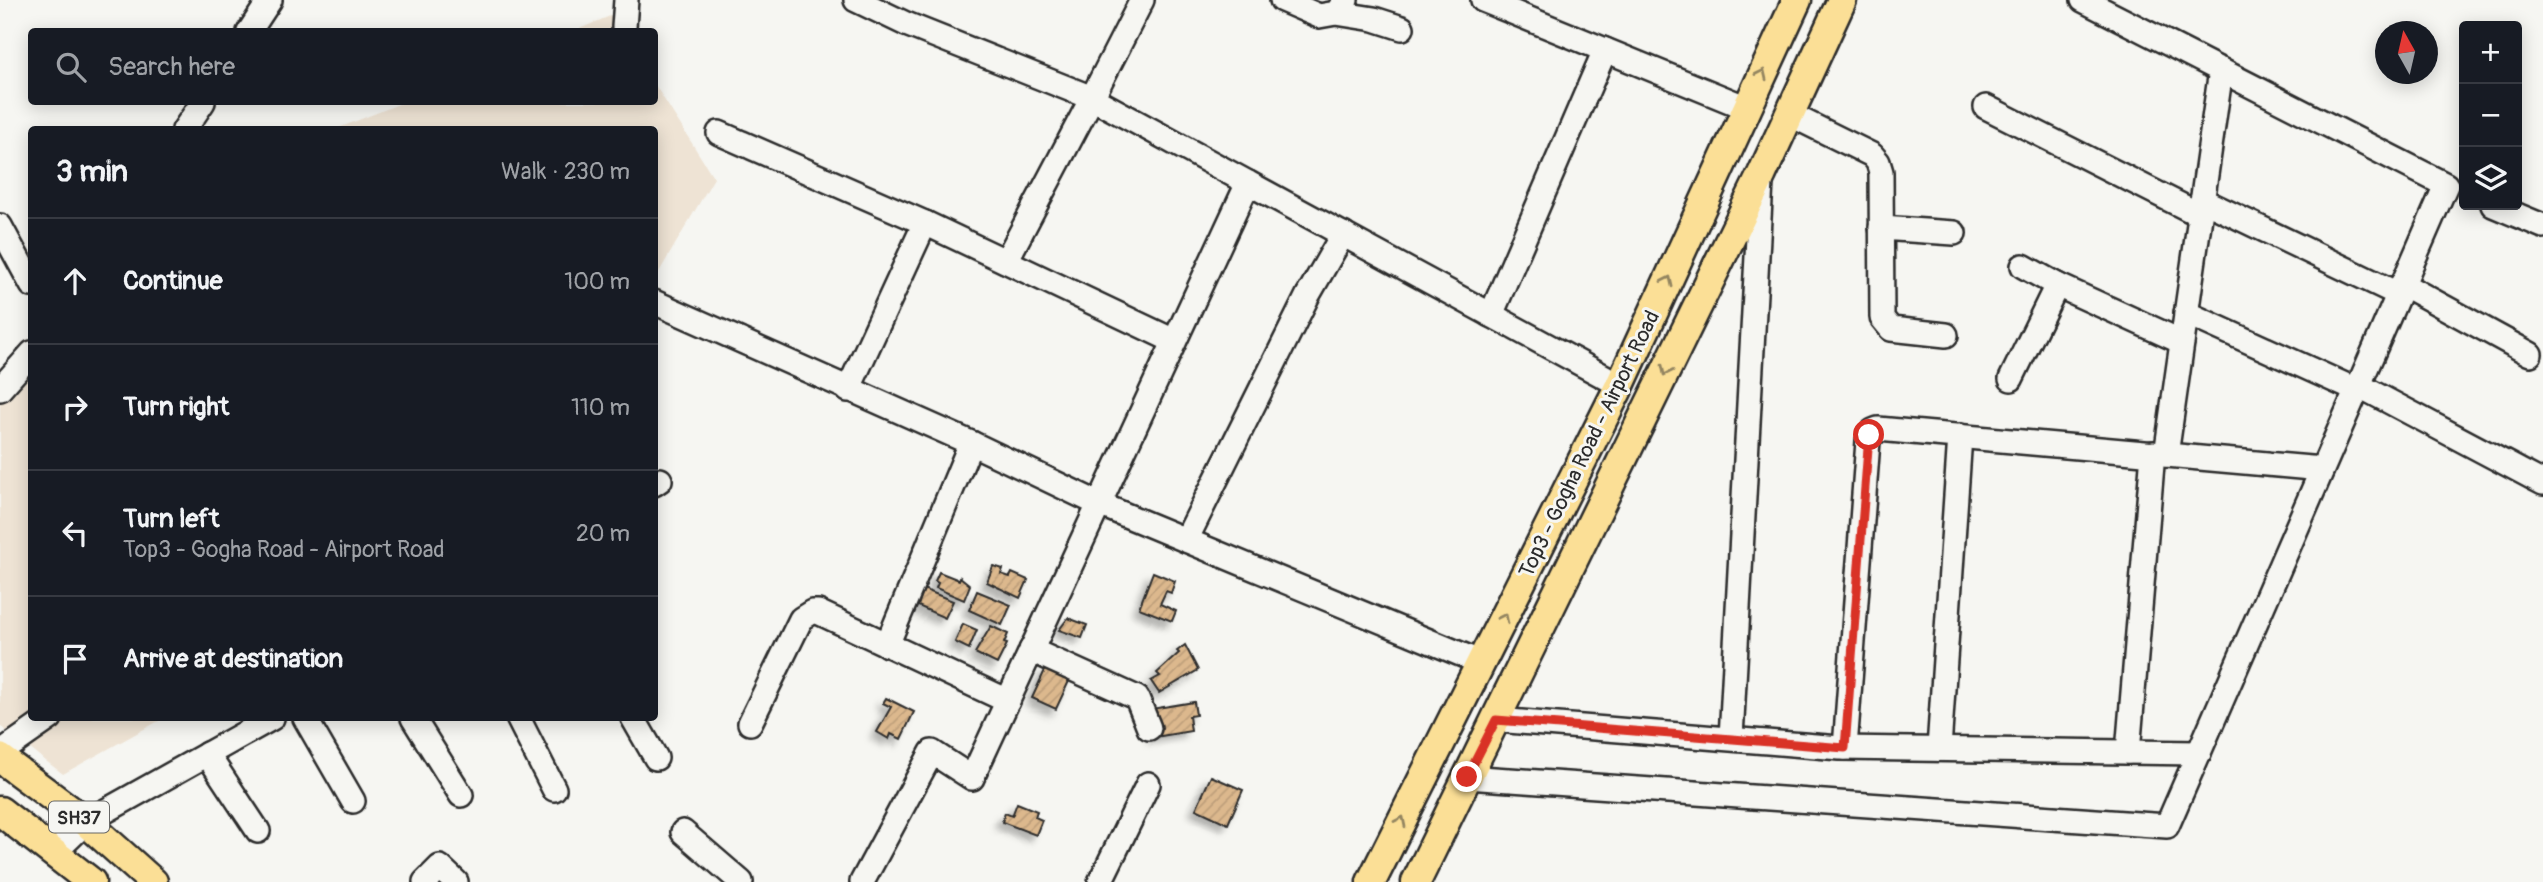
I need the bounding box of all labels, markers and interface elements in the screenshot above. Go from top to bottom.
north arrow [2375,21,2438,84]
map controls [2459,21,2522,210]
button: + [2459,21,2522,84]
search box [28,28,658,105]
icon: search [52,48,90,86]
text: Search here [108,51,235,83]
one-way arrow [1754,69,1768,81]
button: − [2459,84,2522,147]
button: layers [2459,147,2522,210]
text: 3 min [56,153,128,190]
text: Walk · 230 m [501,157,630,186]
icon: ahead [56,262,94,300]
text: Continue [123,265,223,297]
text: 100 m [564,267,630,296]
one-way arrow [1659,276,1673,288]
street label: Top3 - Gogha Road - Airport Road [1513,306,1666,582]
one-way arrow [1660,364,1674,377]
icon: right [56,388,94,426]
text: Turn right [123,391,229,423]
text: 110 m [571,393,630,422]
route start [1853,419,1884,450]
text: Turn left [123,503,219,535]
icon: left [56,514,94,552]
text: 20 m [576,519,630,548]
text: Top3 - Gogha Road - Airport Road [123,535,445,564]
one-way arrow [1495,613,1509,625]
icon: arrive [56,640,94,678]
text: Arrive at destination [123,643,343,675]
route end [1451,761,1482,792]
road number: SH37 [49,802,109,832]
one-way arrow [1393,816,1407,828]

